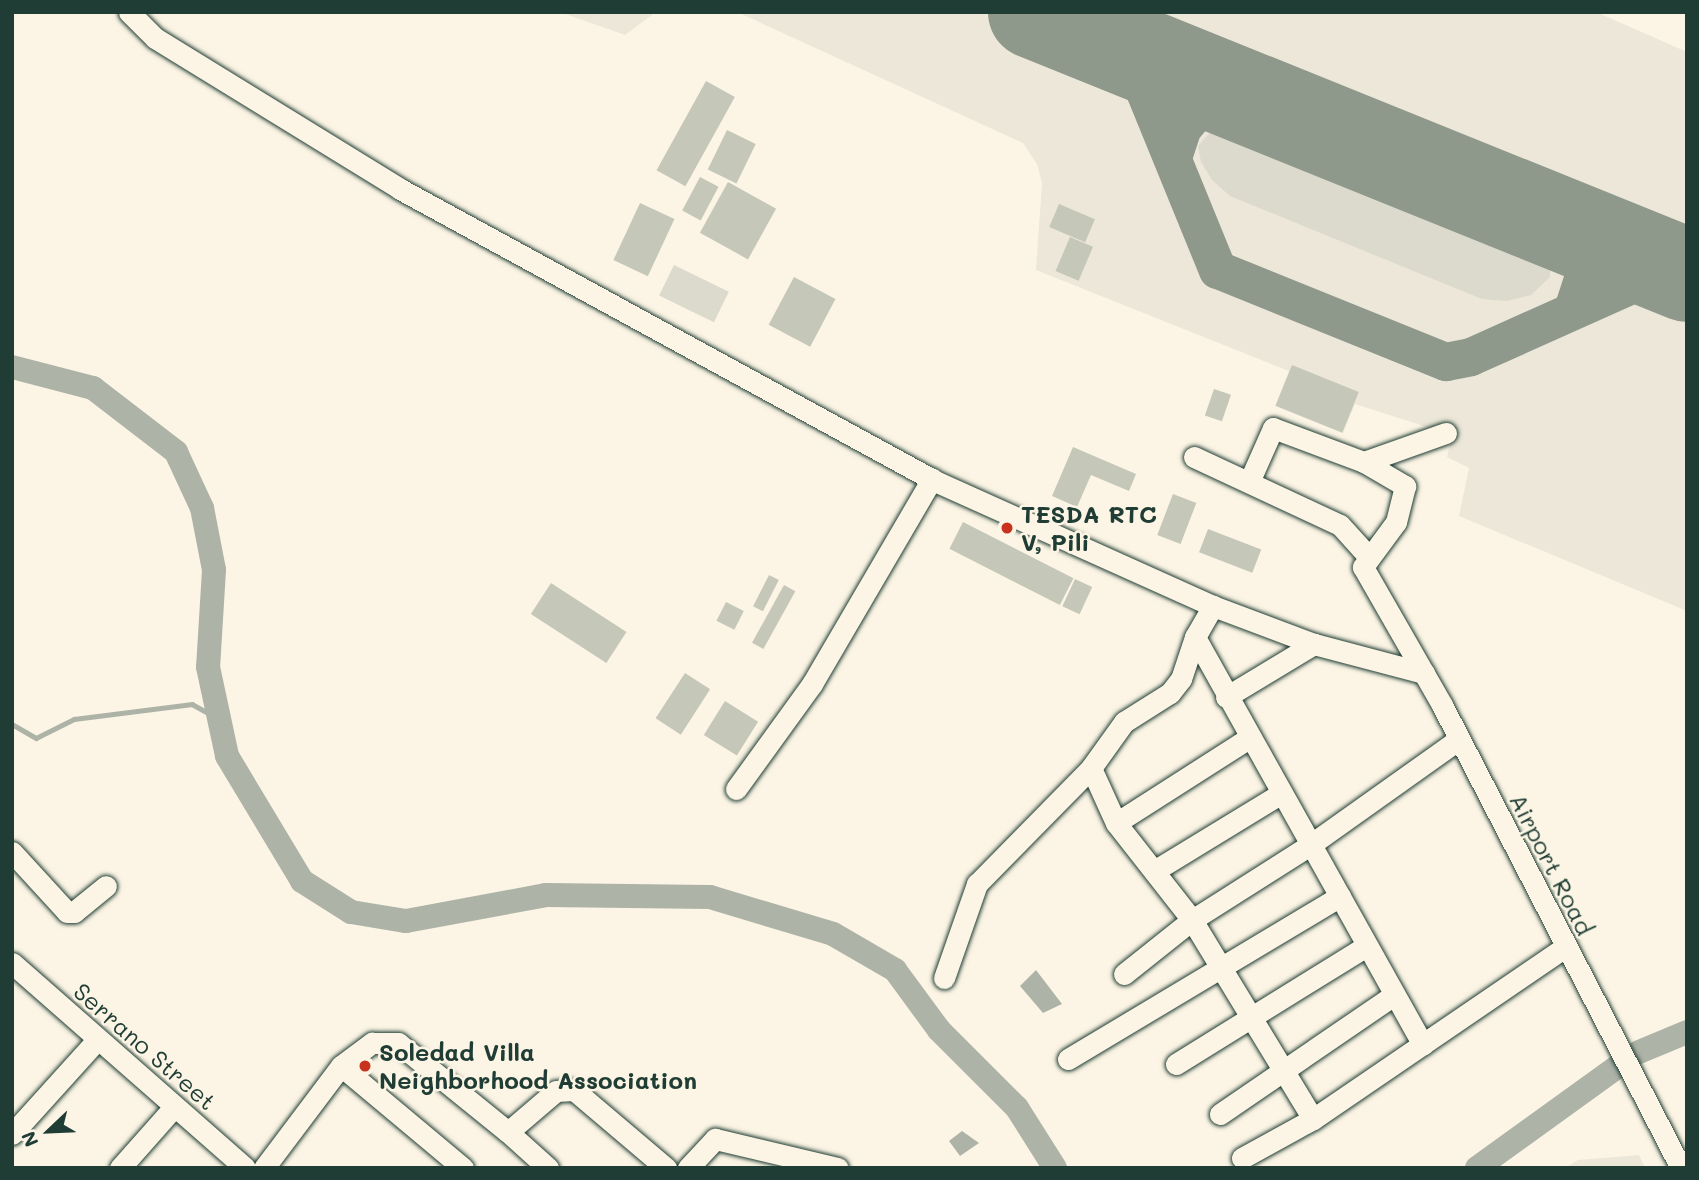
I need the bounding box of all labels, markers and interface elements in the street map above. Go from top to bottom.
place label: TESDA RTC V, Pili [1021,500,1157,556]
marker: TESDA RTC V, Pili [999,520,1015,536]
street label: Airport Road [1504,788,1600,940]
street label: Serrano Street [68,976,222,1116]
place label: Soledad Villa Neighborhood Association [379,1038,697,1094]
marker: Soledad Villa Neighborhood Association [357,1058,373,1074]
north arrow [14,1096,84,1166]
text: N [15,1128,44,1151]

